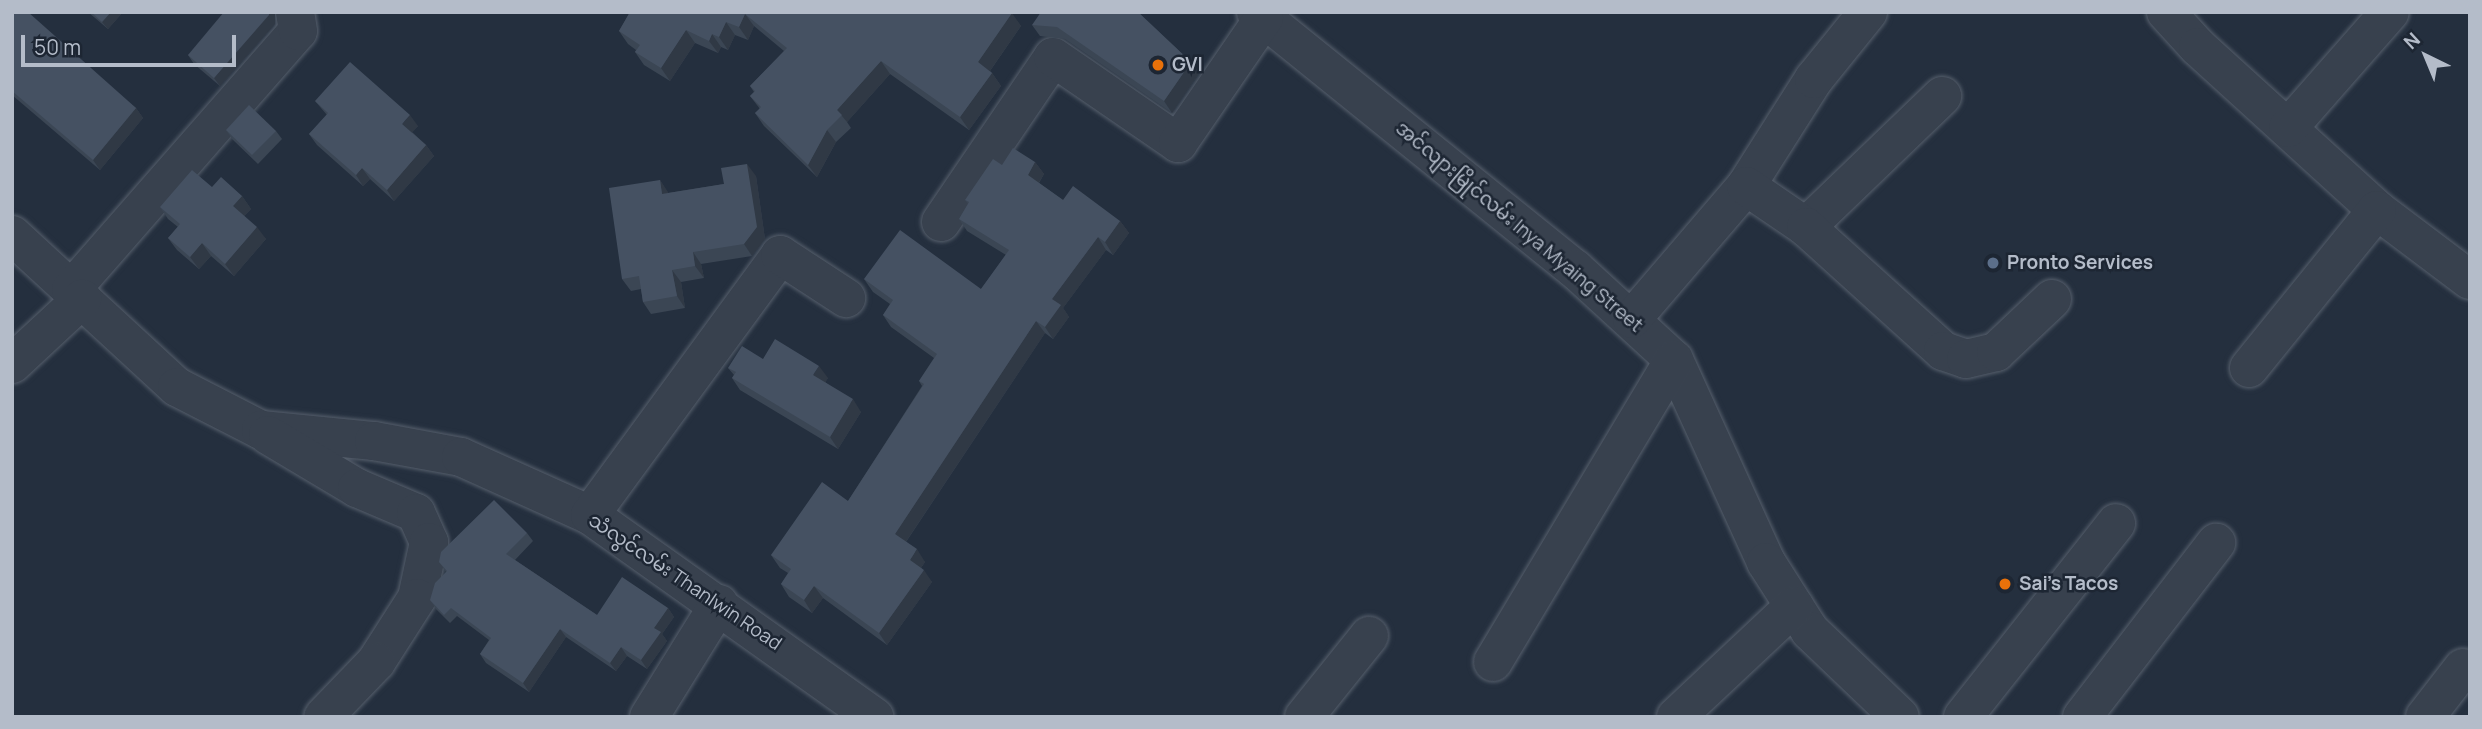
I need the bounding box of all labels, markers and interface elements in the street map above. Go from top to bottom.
scale bar [24,21,240,65]
north arrow [2391,21,2461,91]
text: N [2398,26,2426,55]
text: 50 m [34,33,81,61]
place label: GVI [1172,54,1203,76]
marker: GVI [1150,57,1166,73]
street label: အင်လျားမြိုင်လမ်း Inya Myaing Street [1391,117,1647,337]
place label: Pronto Services [2007,252,2153,274]
marker: Pronto Services [1985,255,2001,271]
street label: သံလွင်လမ်း Thanlwin Road [584,509,786,655]
place label: Sai's Tacos [2019,573,2118,595]
marker: Sai's Tacos [1997,576,2013,592]

